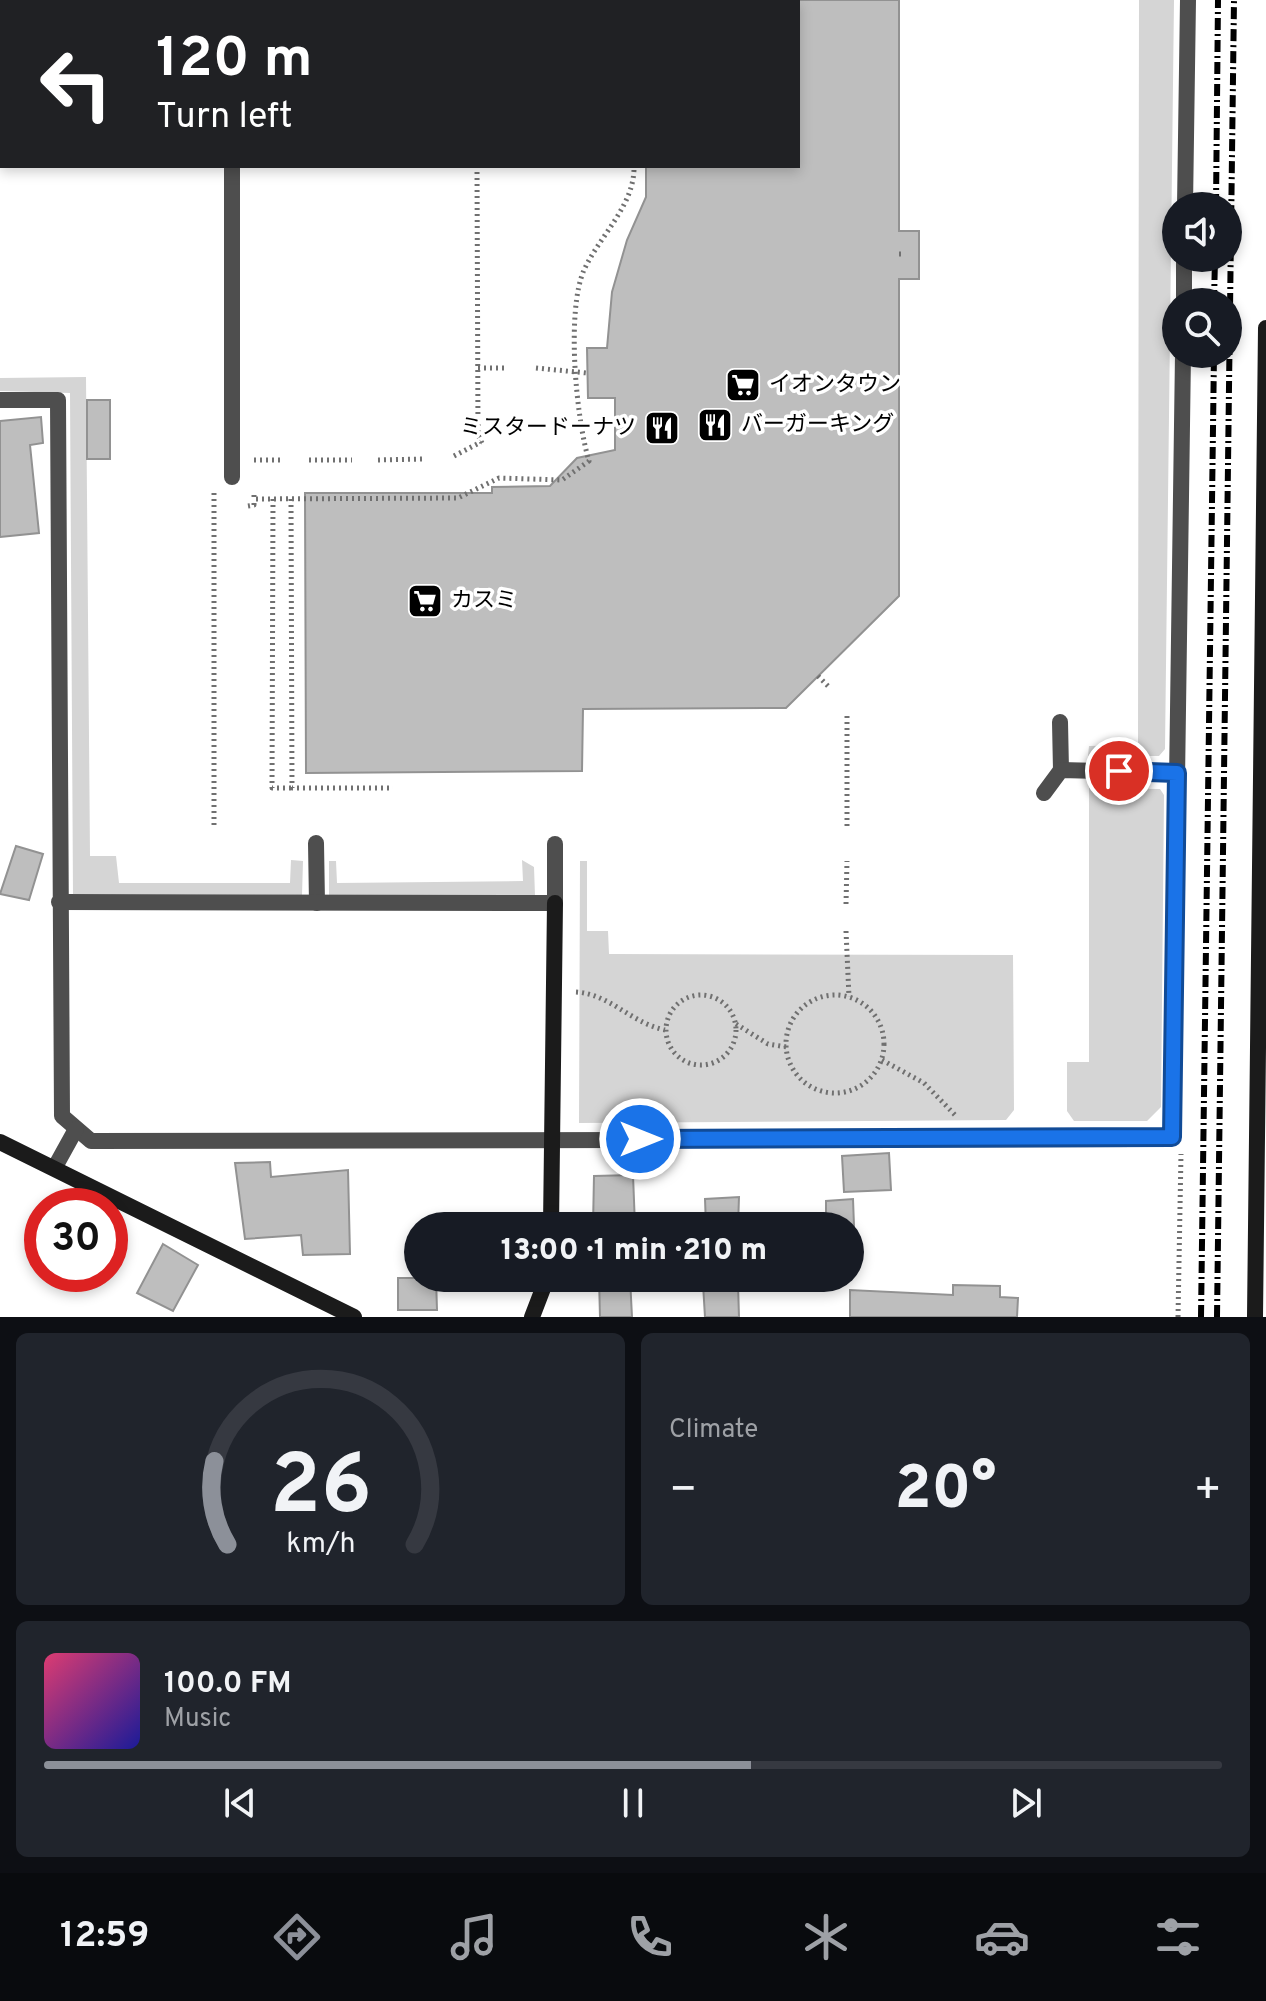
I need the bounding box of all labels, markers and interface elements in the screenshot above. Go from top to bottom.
text: 120 m [156,26,313,96]
icon: left [24,32,128,136]
text: Turn left [156,95,293,141]
map controls [1162,192,1242,368]
button: sound [1162,192,1242,272]
button: search [1162,288,1242,368]
supermarket icon: イオンタウン [724,366,762,404]
place label: イオンタウン [769,372,901,399]
restaurant icon: バーガーキング [696,406,734,444]
restaurant icon: ミスタードーナツ [643,409,681,447]
place label: バーガーキング [741,412,894,439]
place label: ミスタードーナツ [460,415,636,442]
supermarket icon: カスミ [406,582,444,620]
place label: カスミ [451,588,517,615]
pin [1085,737,1153,805]
icon: arrive [1097,749,1141,793]
position arrow [598,1097,682,1181]
speed limit sign: 30 [24,1188,128,1292]
text: 13:00 · 1 min · 210 m [501,1233,767,1270]
text: Climate [669,1414,758,1447]
text: 26 [270,1438,372,1543]
text: 20° [895,1454,996,1530]
text: − [669,1464,697,1520]
text: + [1194,1464,1222,1520]
text: km/h [286,1527,355,1563]
text: 100.0 FM [164,1666,292,1703]
text: Music [164,1703,231,1736]
icon: previous [218,1781,262,1825]
icon: pause [611,1781,655,1825]
icon: next [1004,1781,1048,1825]
icon: directions [269,1909,325,1965]
icon: music [446,1909,502,1965]
icon: phone [622,1909,678,1965]
icon: climate [798,1909,854,1965]
icon: car [974,1909,1030,1965]
icon: filters [1150,1909,1206,1965]
text: 12:59 [60,1914,149,1960]

